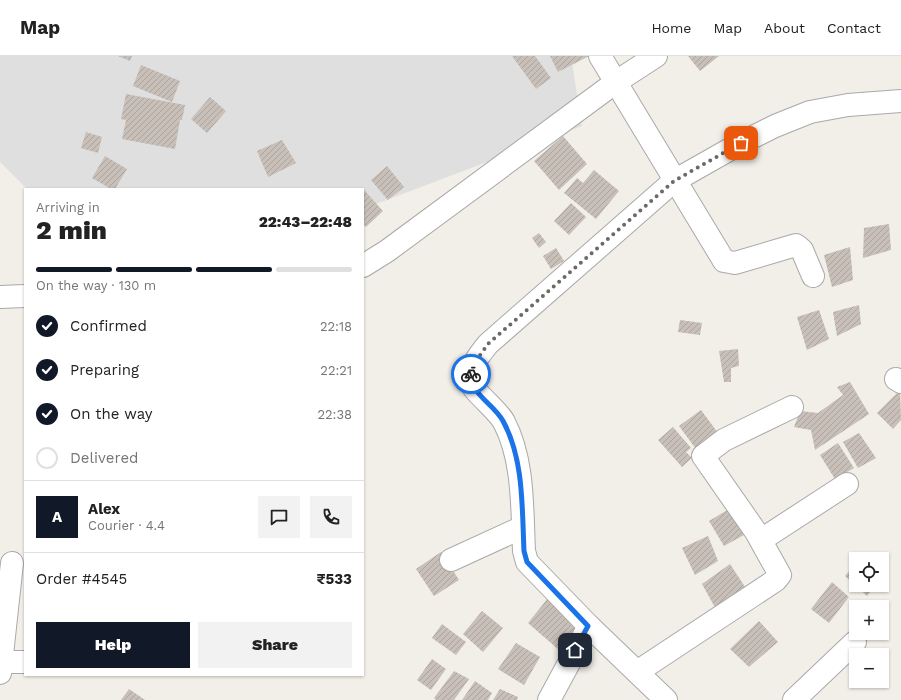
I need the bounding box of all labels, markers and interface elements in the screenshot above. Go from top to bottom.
text: Map [20,16,60,39]
text: Home [651,20,691,36]
text: Map [713,20,742,36]
text: About [764,20,805,36]
text: Contact [827,20,881,36]
pin [724,126,758,160]
icon: bag [730,132,752,154]
text: Arriving in [36,200,100,215]
text: 22:43–22:48 [259,213,352,231]
text: 2 min [36,215,107,245]
text: On the way · 130 m [36,278,156,293]
icon: check [36,315,58,337]
text: Confirmed [70,317,147,335]
text: 22:18 [320,319,352,334]
courier [451,354,491,394]
icon: check [36,359,58,381]
text: Preparing [70,361,139,379]
text: 22:21 [320,363,352,378]
icon: bike [460,363,482,385]
icon: check [36,403,58,425]
text: On the way [70,405,152,423]
text: 22:38 [317,407,352,422]
text: Delivered [70,449,138,467]
button: chat [258,496,300,538]
button: phone [310,496,352,538]
text: Alex [88,500,120,518]
text: A [52,508,62,526]
text: Courier · 4.4 [88,518,165,533]
map controls [849,552,889,688]
button: locate [849,552,889,592]
text: Order #4545 [36,570,127,588]
text: ₹533 [316,570,352,588]
button: + [849,600,889,640]
button: Help [36,622,190,668]
button: Share [198,622,352,668]
pin [558,633,592,667]
icon: home [564,639,586,661]
button: − [849,648,889,688]

